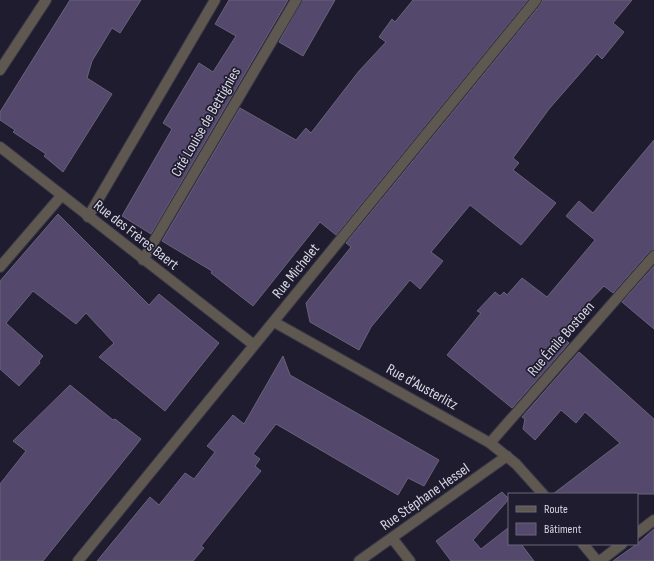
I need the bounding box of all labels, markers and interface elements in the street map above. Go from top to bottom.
street label: Cité Louise de Bettignies [167,64,245,180]
street label: Rue des Frères Baert [90,196,183,274]
street label: Rue Michelet [268,239,324,302]
street label: Rue Émile Bostoen [523,298,599,380]
street label: Rue d'Austerlitz [383,360,462,415]
street label: Rue Stéphane Hessel [377,459,473,535]
legend [508,493,638,545]
text: Route [544,502,568,517]
text: Bâtiment [544,522,582,537]

